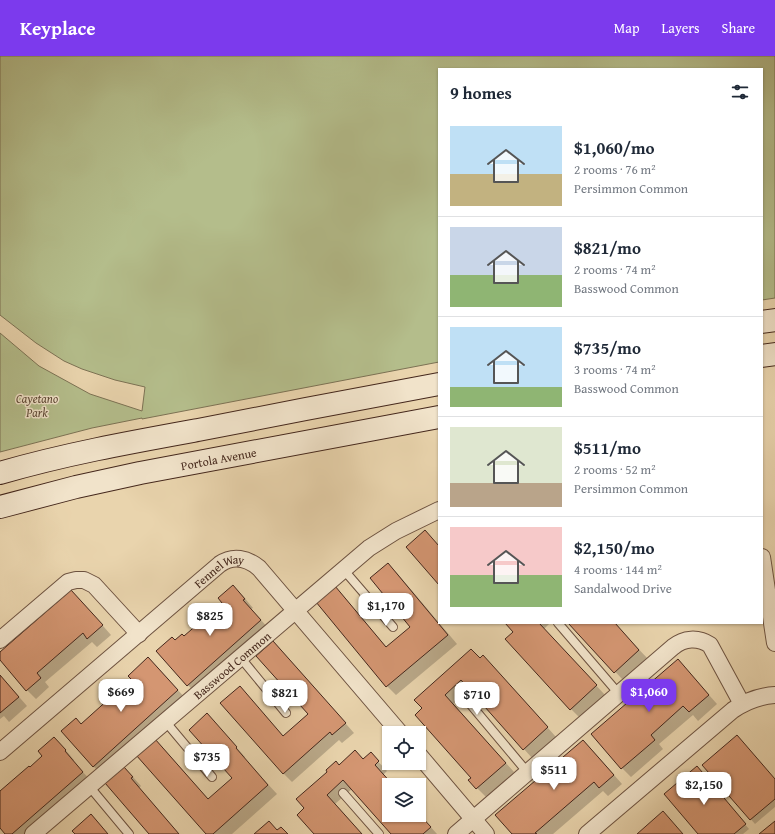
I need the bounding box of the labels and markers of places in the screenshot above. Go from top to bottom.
pin: $1,170 [353,593,419,627]
pin: $825 [186,603,234,637]
pin: $669 [97,679,145,713]
pin: $1,060 [616,679,682,713]
pin: $821 [261,680,309,714]
pin: $710 [453,682,501,716]
pin: $735 [183,744,231,778]
pin: $511 [530,757,578,791]
pin: $2,150 [671,772,737,806]

